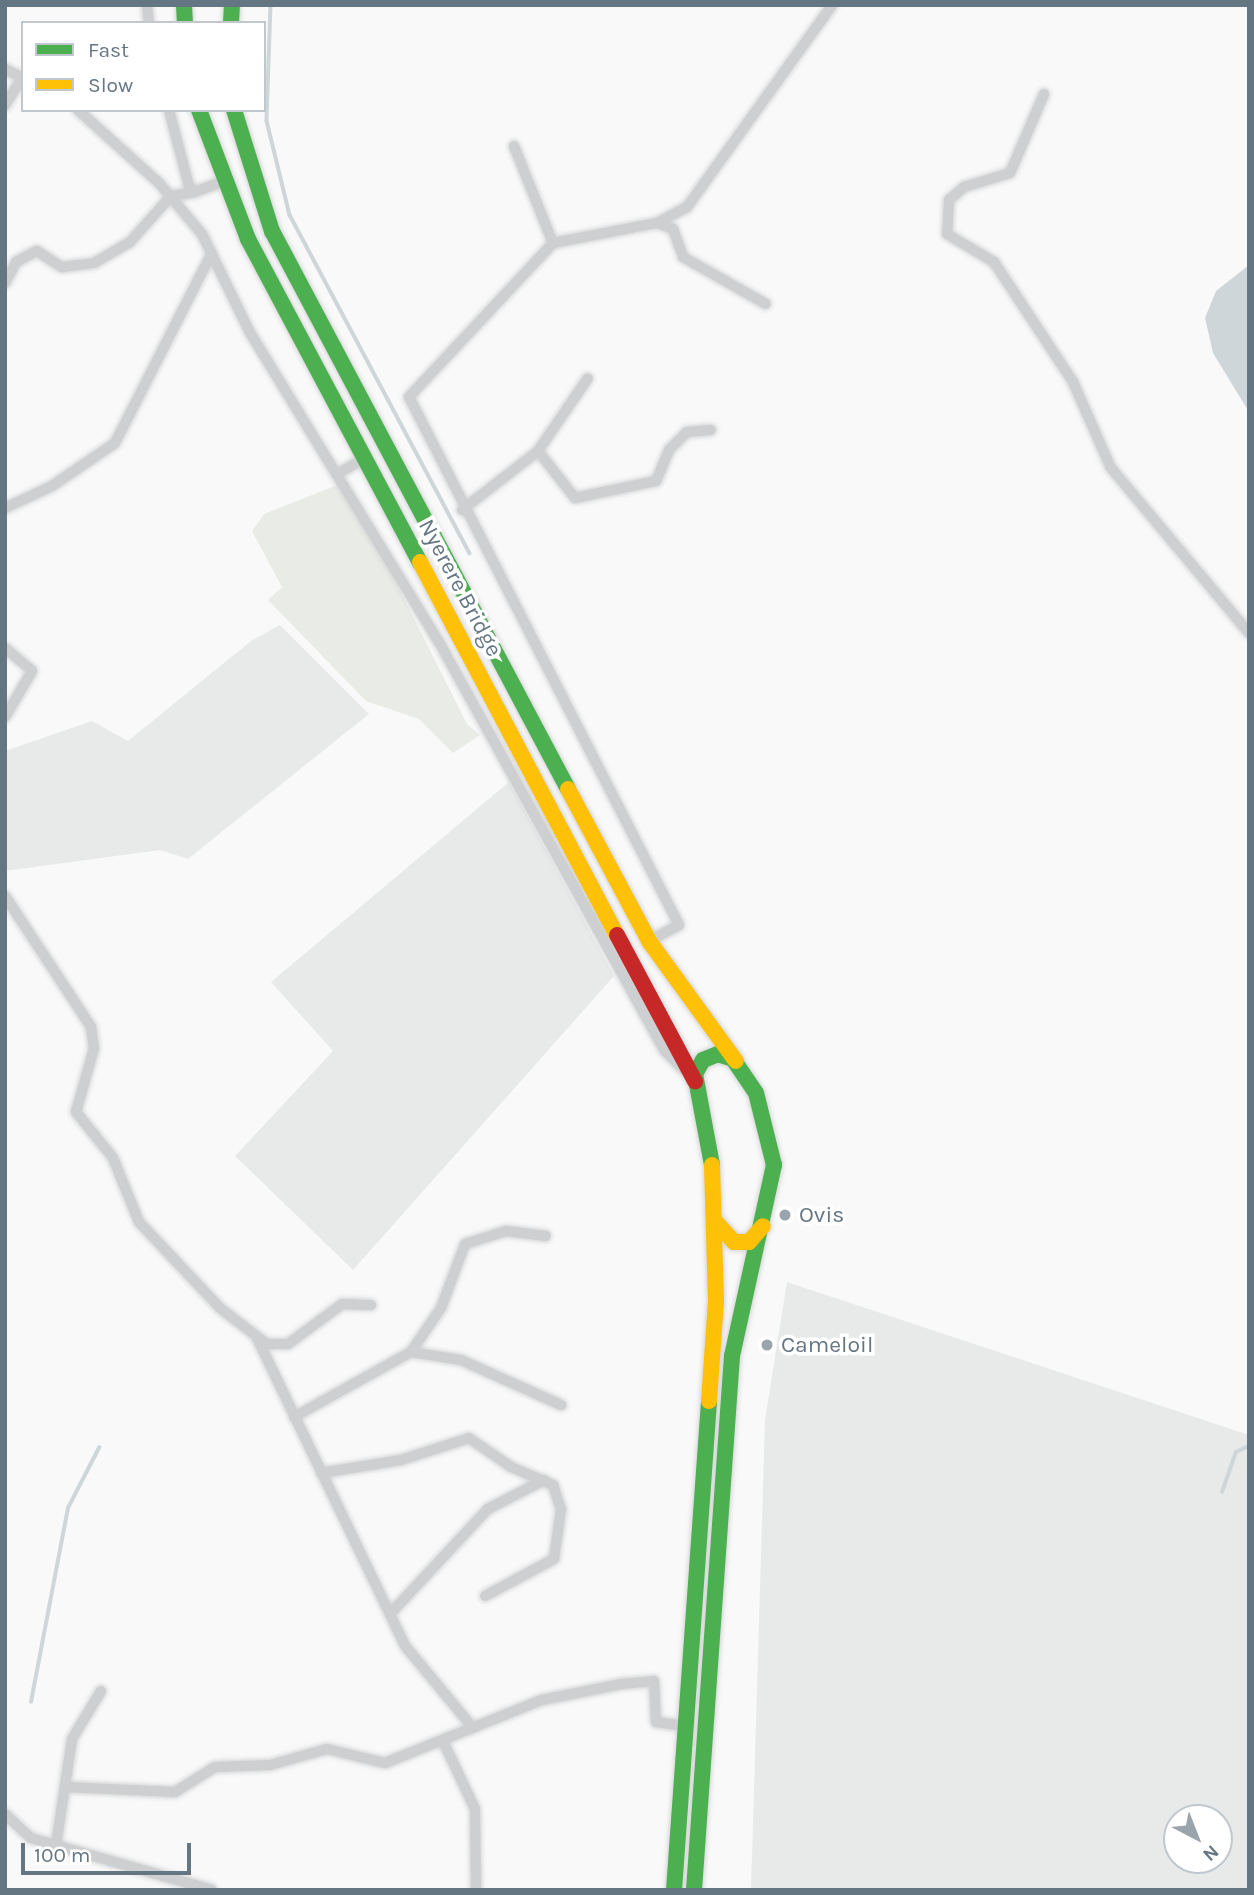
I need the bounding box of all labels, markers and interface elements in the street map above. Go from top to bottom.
legend [21,21,266,112]
text: Fast [88,38,129,62]
text: Slow [88,73,133,97]
street label: Nyerere Bridge [412,514,508,662]
place label: Ovis [799,1201,844,1229]
marker: Ovis [777,1207,793,1223]
place label: Cameloil [781,1331,873,1359]
marker: Cameloil [759,1337,775,1353]
north arrow [1163,1804,1233,1874]
scale bar [24,1828,194,1872]
text: N [1198,1840,1223,1866]
text: 100 m [34,1843,91,1867]

